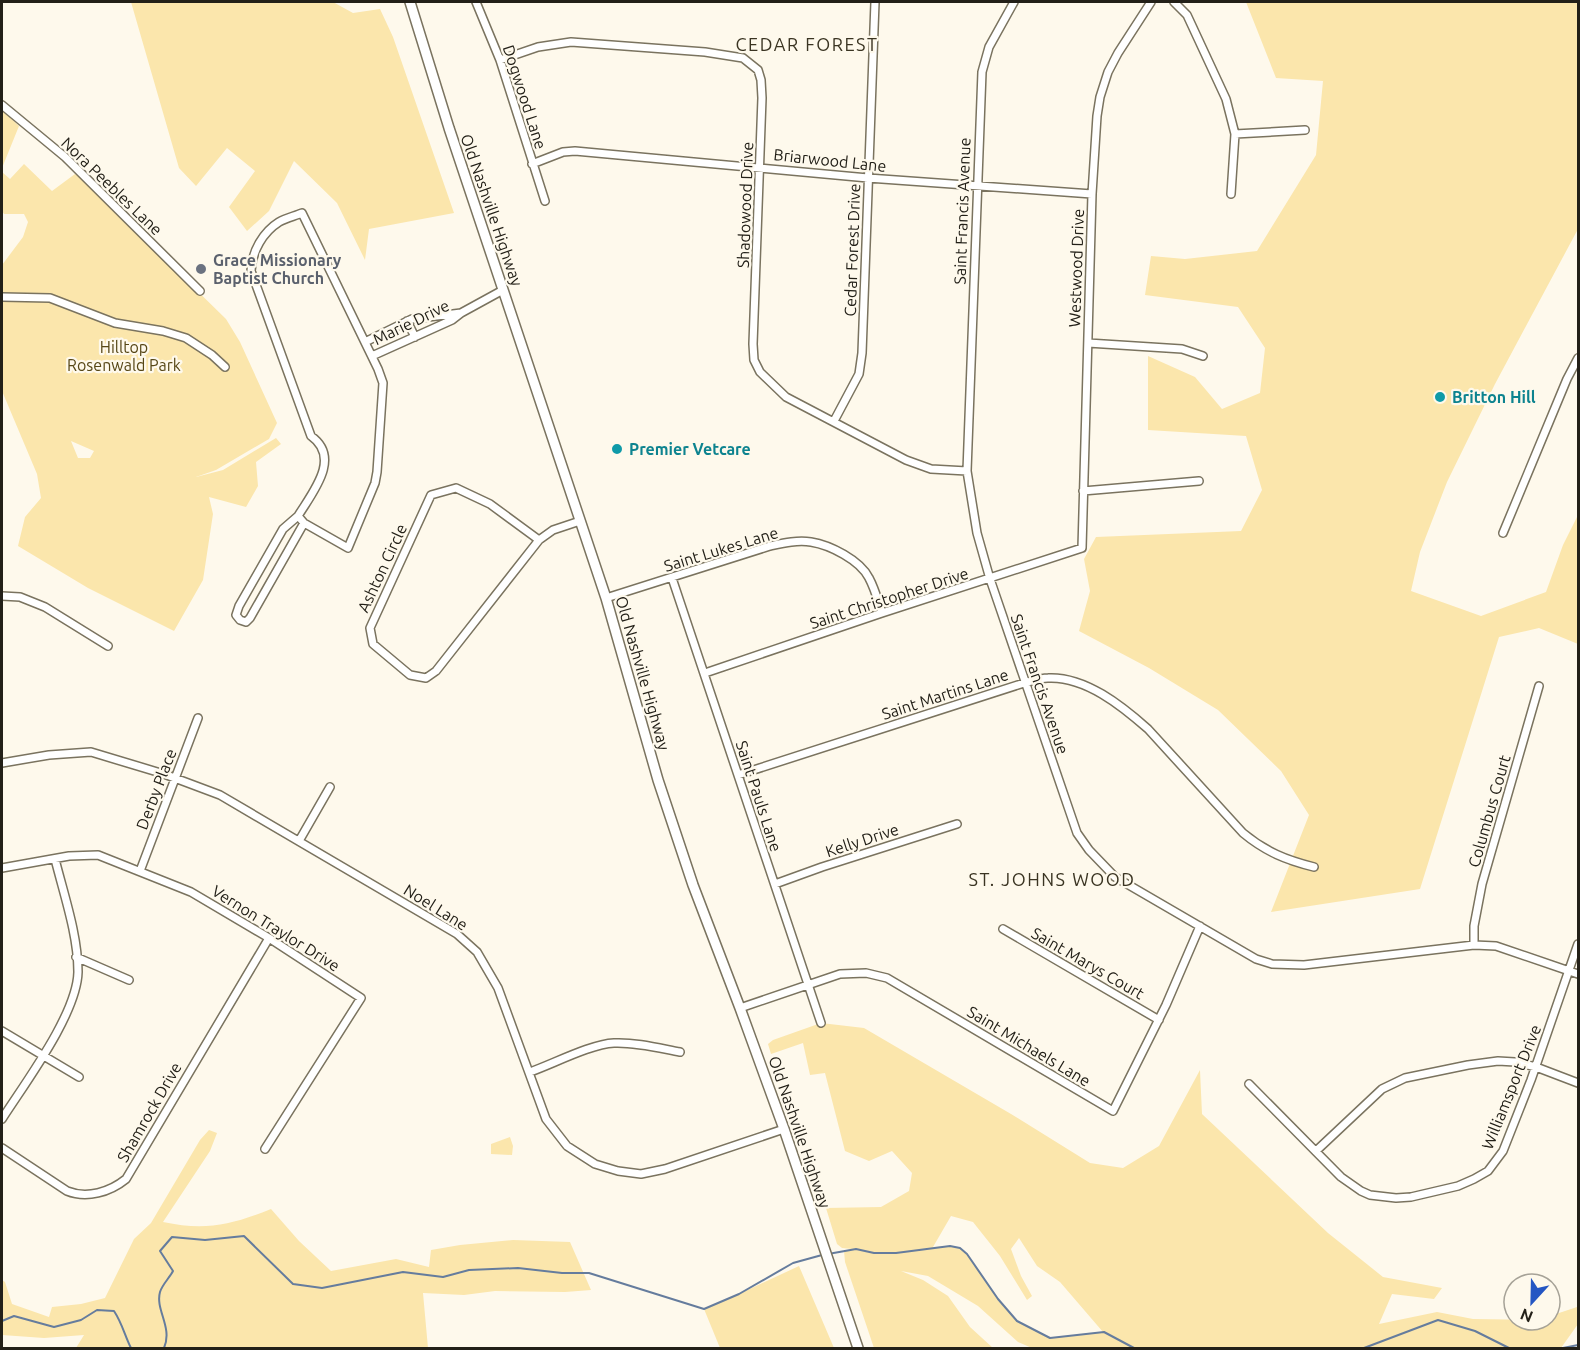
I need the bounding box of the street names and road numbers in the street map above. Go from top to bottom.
street label: Dogwood Lane [500,43,550,151]
street label: Old Nashville Highway [458,132,527,289]
street label: Nora Peebles Lane [58,133,166,239]
street label: Saint Francis Avenue [950,137,974,285]
street label: Shadowood Drive [734,142,756,268]
street label: Briarwood Lane [773,145,887,175]
street label: Cedar Forest Drive [841,183,863,317]
street label: Westwood Drive [1065,208,1087,328]
street label: Marie Drive [370,296,452,348]
street label: Ashton Circle [354,521,410,615]
street label: Saint Lukes Lane [662,523,780,575]
street label: Saint Christopher Drive [807,564,971,632]
street label: Old Nashville Highway [612,594,674,752]
street label: Saint Francis Avenue [1008,612,1072,756]
street label: Saint Martins Lane [879,665,1011,723]
street label: Saint Pauls Lane [733,738,785,854]
street label: Derby Place [132,746,180,832]
street label: Columbus Court [1464,752,1514,869]
street label: Kelly Drive [823,820,901,860]
street label: Noel Lane [401,880,471,934]
street label: Vernon Traylor Drive [209,881,343,975]
street label: Saint Marys Court [1028,923,1148,1003]
street label: Saint Michaels Lane [964,1002,1094,1090]
street label: Williamsport Drive [1478,1022,1544,1152]
street label: Old Nashville Highway [766,1054,835,1211]
street label: Shamrock Drive [113,1059,185,1165]

